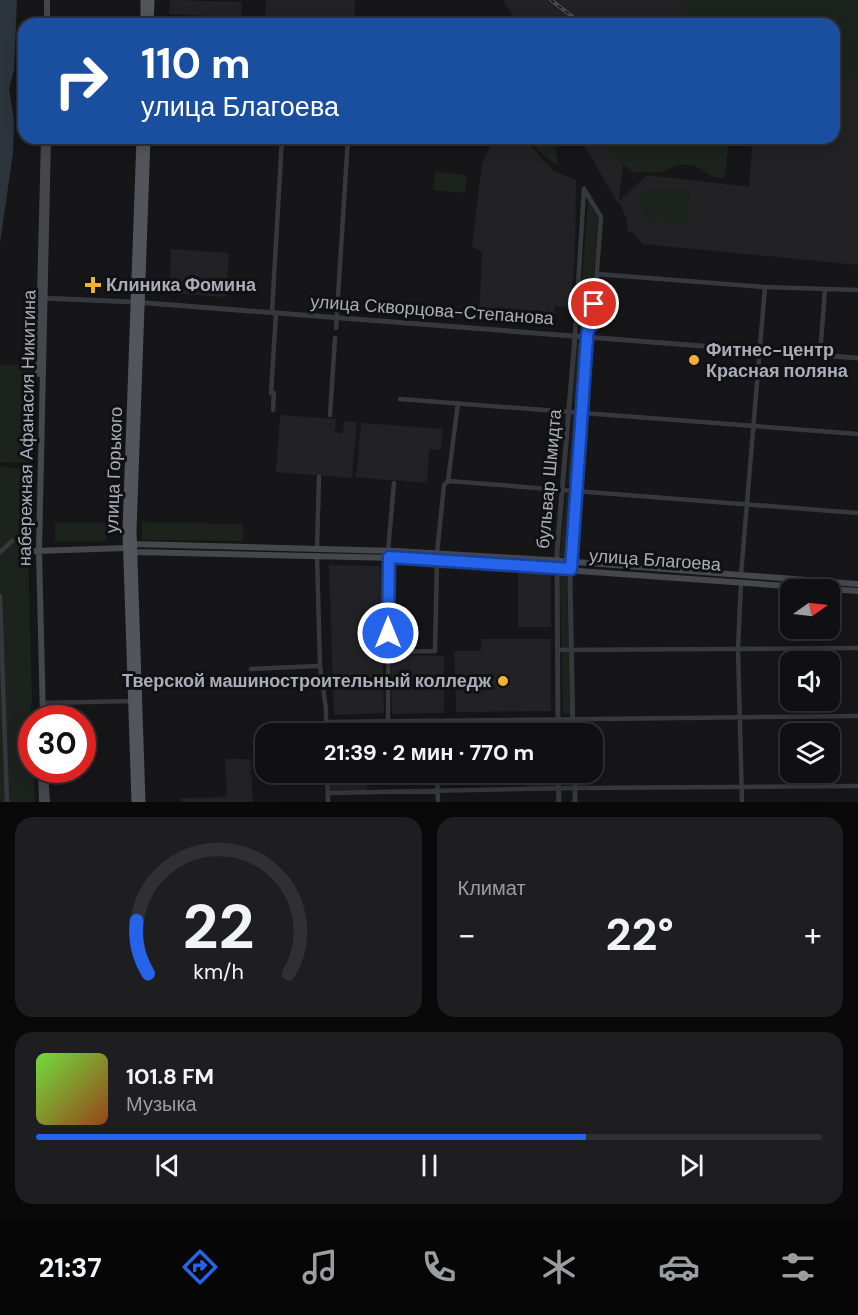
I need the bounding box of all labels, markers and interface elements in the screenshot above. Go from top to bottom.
text: 110 m [141,36,251,91]
icon: right [42,42,120,120]
text: улица Благоева [141,89,339,124]
place label: Клиника Фомина [106,273,257,297]
marker: Клиника Фомина [84,276,102,294]
pin [568,278,619,329]
icon: arrive [577,287,610,320]
street label: набережная Афанасия Никитина [13,289,41,566]
street label: улица Скворцова-Степанова [310,290,555,331]
place label: Фитнес-центр Красная поляна [706,338,849,383]
marker: Фитнес-центр Красная поляна [687,353,701,367]
street label: улица Горького [100,406,128,534]
street label: бульвар Шмидта [531,407,567,550]
street label: улица Благоева [588,543,723,577]
north arrow [780,579,840,639]
map controls [780,579,840,783]
position arrow [356,601,420,665]
button: sound [780,651,840,711]
place label: Тверской машиностроительный колледж [122,669,491,693]
marker: Тверской машиностроительный колледж [496,674,510,688]
speed limit sign: 30 [18,705,96,783]
button: layers [780,723,840,783]
text: 21:39 · 2 мин · 770 m [324,738,534,767]
text: Климат [458,875,526,901]
text: 22 [182,886,254,967]
text: 22° [606,905,674,964]
text: − [458,913,476,956]
text: + [804,913,822,956]
text: km/h [193,958,244,986]
text: 101.8 FM [126,1062,214,1091]
text: Музыка [126,1091,197,1117]
icon: previous [151,1149,184,1182]
icon: pause [413,1149,446,1182]
icon: next [675,1149,708,1182]
icon: directions [179,1246,221,1288]
icon: music [299,1246,341,1288]
icon: phone [418,1246,460,1288]
icon: climate [538,1246,580,1288]
icon: car [658,1246,700,1288]
icon: filters [777,1246,819,1288]
text: 21:37 [39,1250,102,1285]

